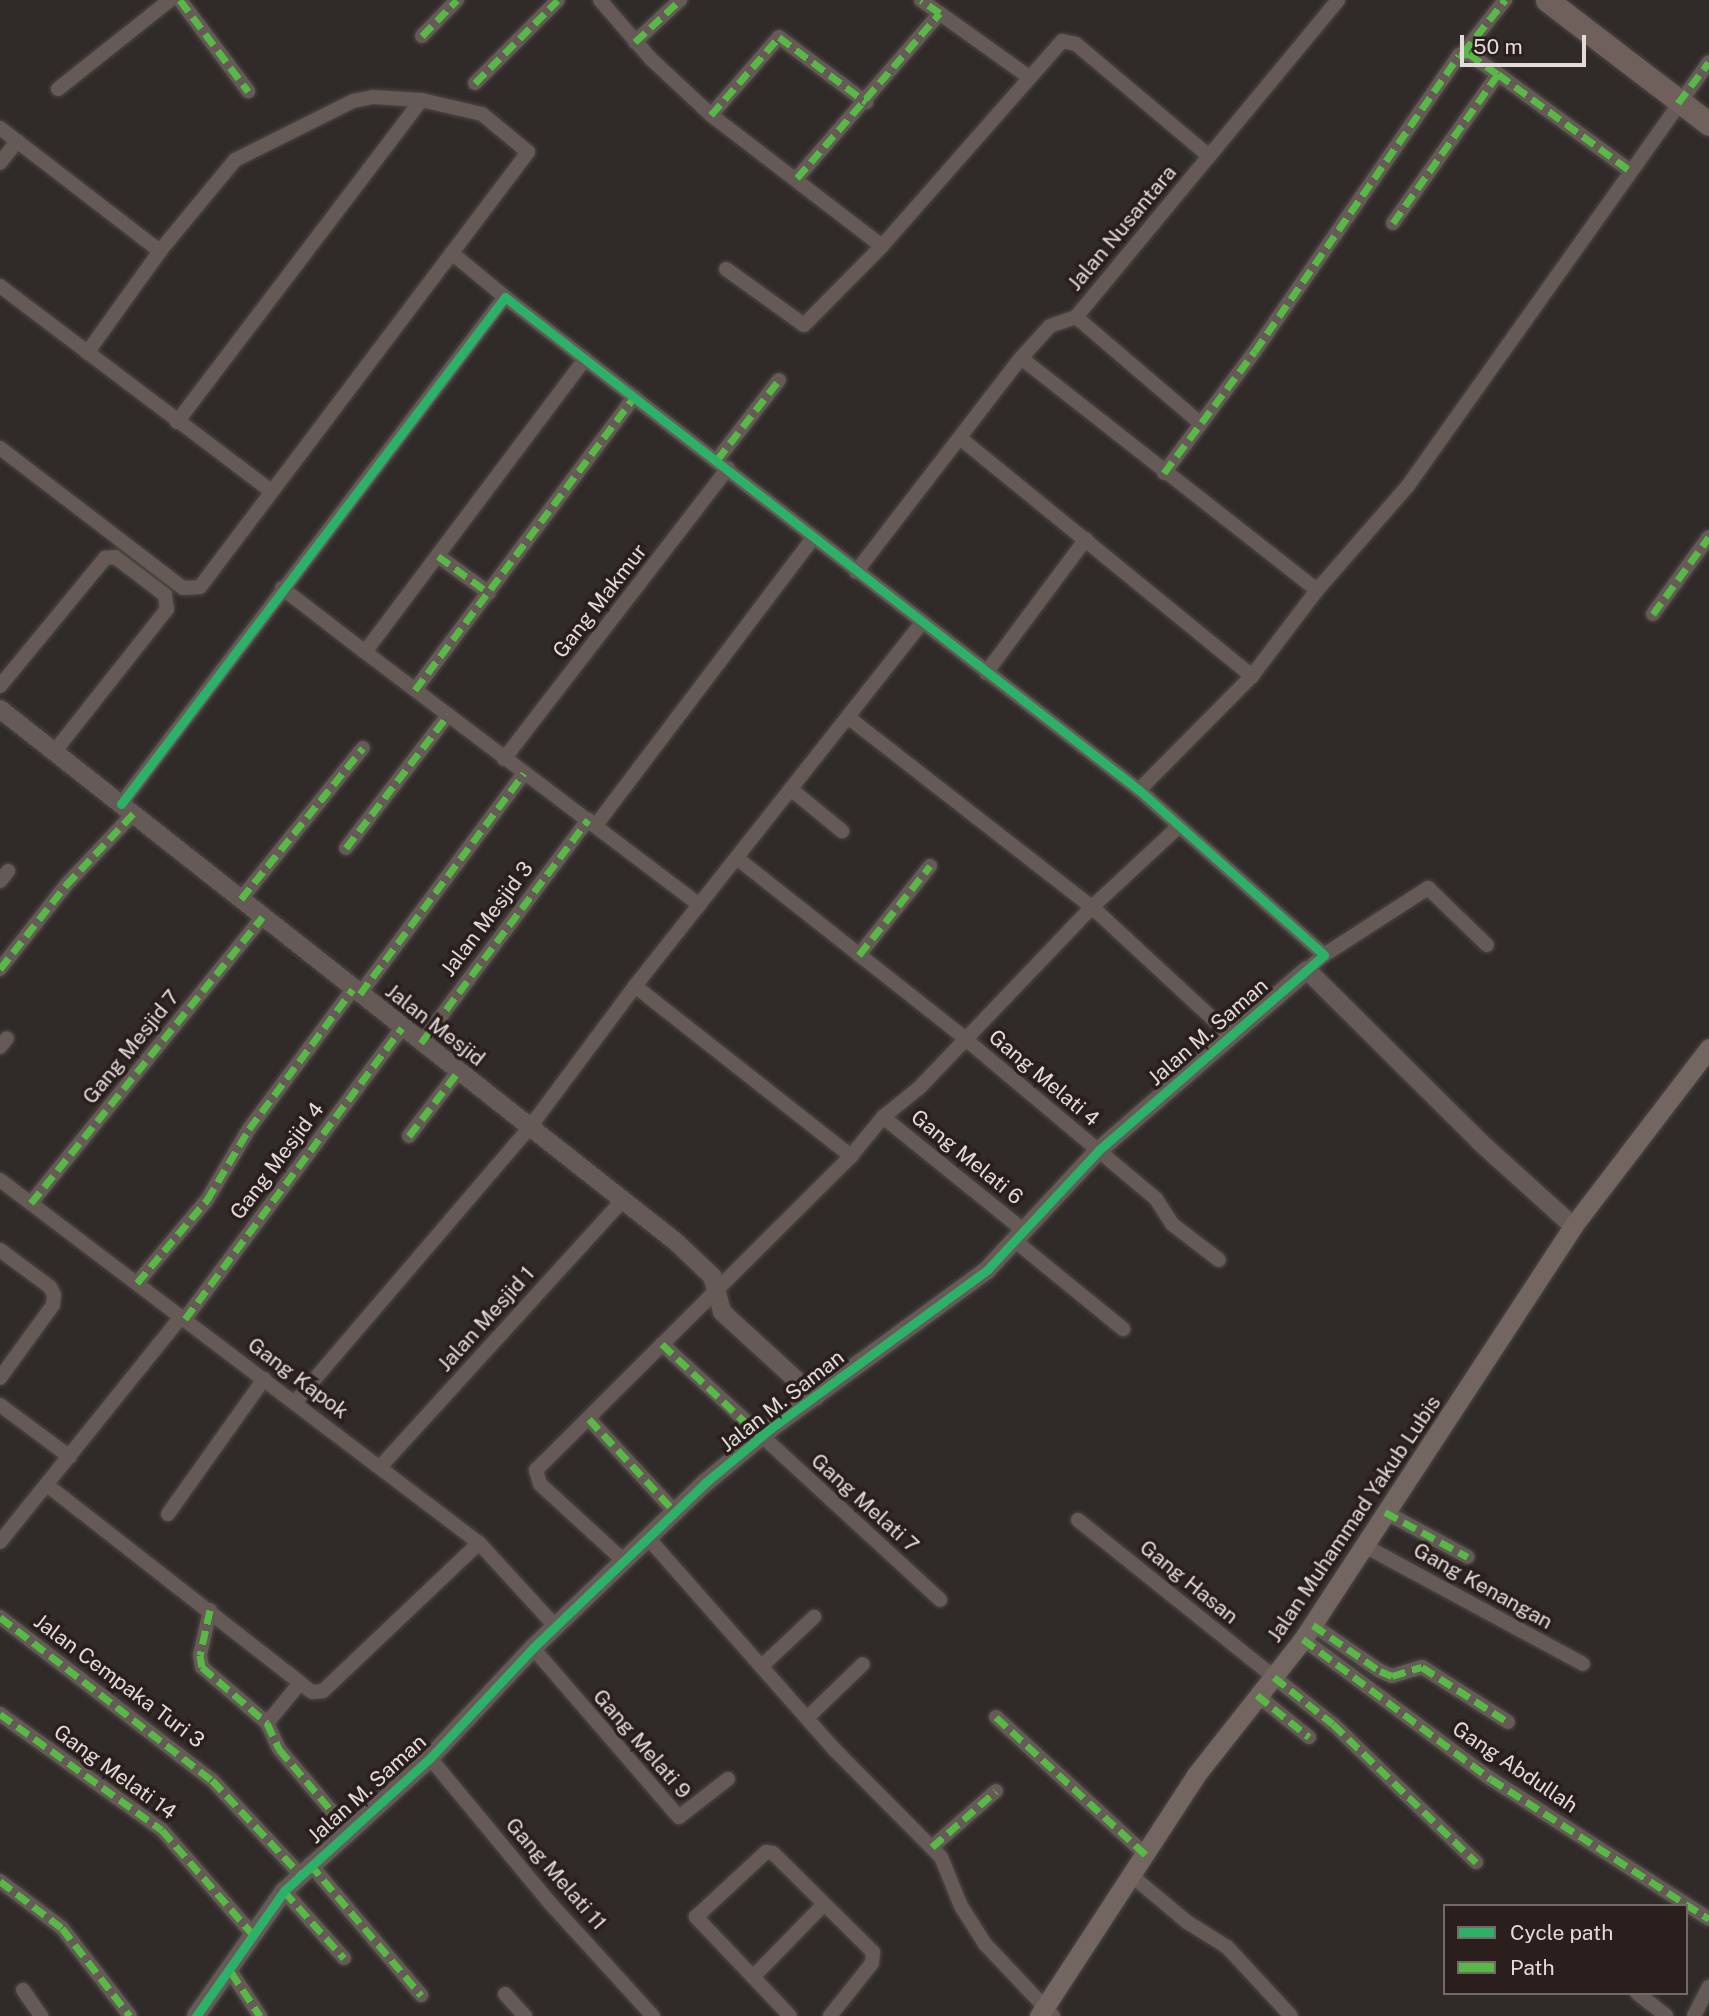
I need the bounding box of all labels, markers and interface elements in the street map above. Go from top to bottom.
scale bar [1464,21,1590,65]
text: 50 m [1473,34,1523,59]
street label: Jalan Nusantara [1062,160,1182,296]
street label: Gang Makmur [548,539,652,663]
street label: Jalan Mesjid 3 [436,857,538,981]
street label: Jalan M. Saman [1143,973,1273,1091]
street label: Jalan Mesjid [380,978,490,1072]
street label: Gang Mesjid 7 [77,985,185,1109]
street label: Gang Melati 4 [984,1024,1104,1132]
street label: Gang Mesjid 4 [225,1098,329,1224]
street label: Gang Melati 6 [906,1104,1028,1210]
street label: Jalan Mesjid 1 [432,1261,540,1377]
street label: Gang Kapok [243,1332,353,1424]
street label: Jalan M. Saman [715,1345,849,1457]
street label: Jalan Muhammad Yakub Lubis [1262,1391,1446,1647]
street label: Gang Melati 7 [806,1448,924,1558]
street label: Gang Hasan [1135,1535,1243,1629]
street label: Gang Kenangan [1409,1537,1557,1635]
street label: Jalan Cempaka Turi 3 [29,1609,209,1753]
street label: Gang Melati 9 [588,1684,696,1804]
street label: Gang Abdullah [1448,1716,1582,1818]
street label: Gang Melati 14 [49,1719,181,1825]
street label: Jalan M. Saman [303,1729,431,1849]
street label: Gang Melati 11 [500,1813,612,1935]
legend [1443,1904,1688,1995]
text: Cycle path [1510,1920,1613,1945]
text: Path [1510,1955,1555,1980]

